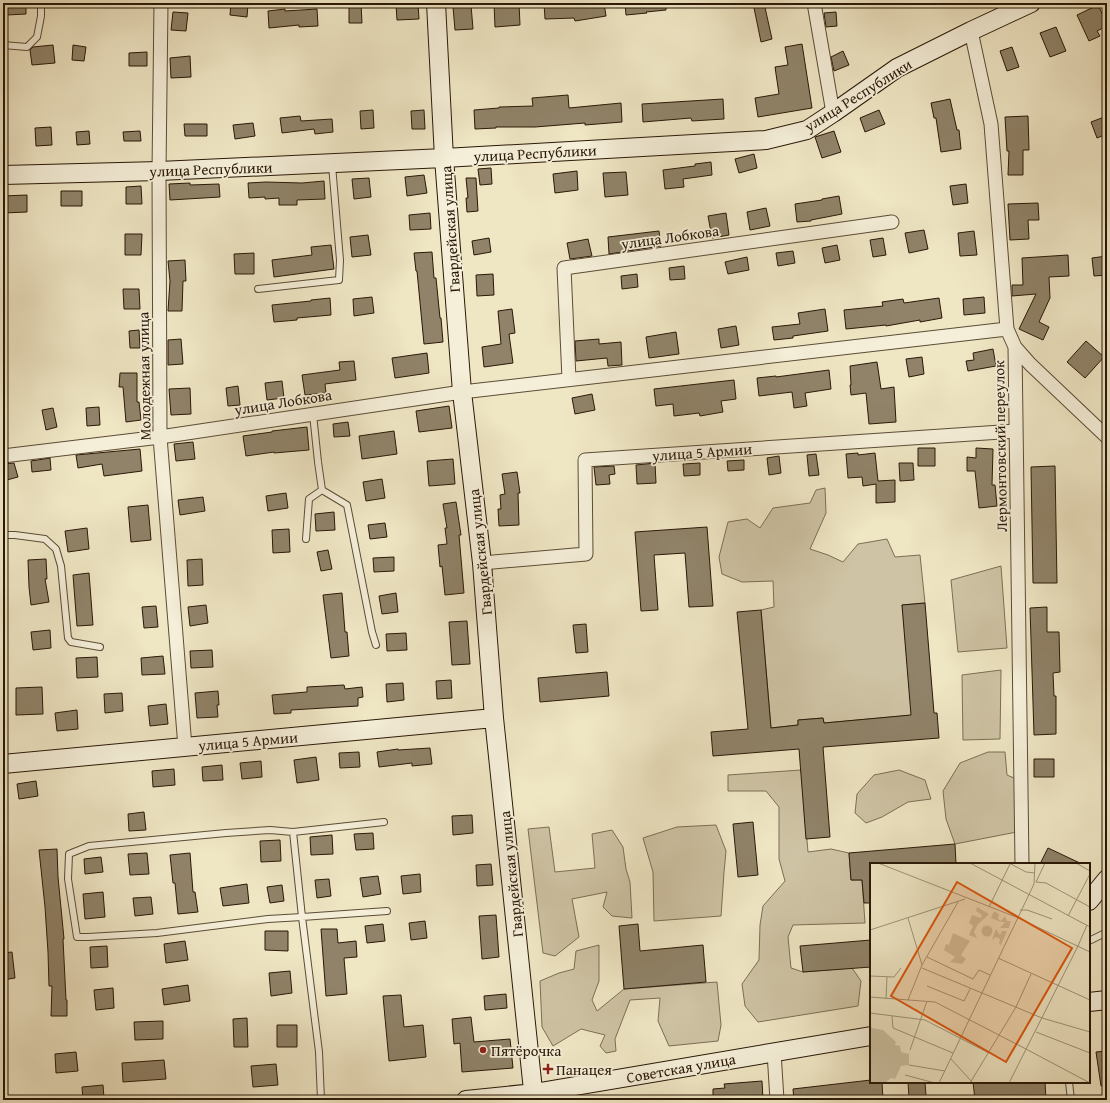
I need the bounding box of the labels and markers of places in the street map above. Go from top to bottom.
place label: Пятёрочка [491,1040,562,1061]
marker: Пятёрочка [478,1045,488,1055]
place label: Панацея [556,1059,612,1080]
marker: Панацея [543,1064,553,1074]

